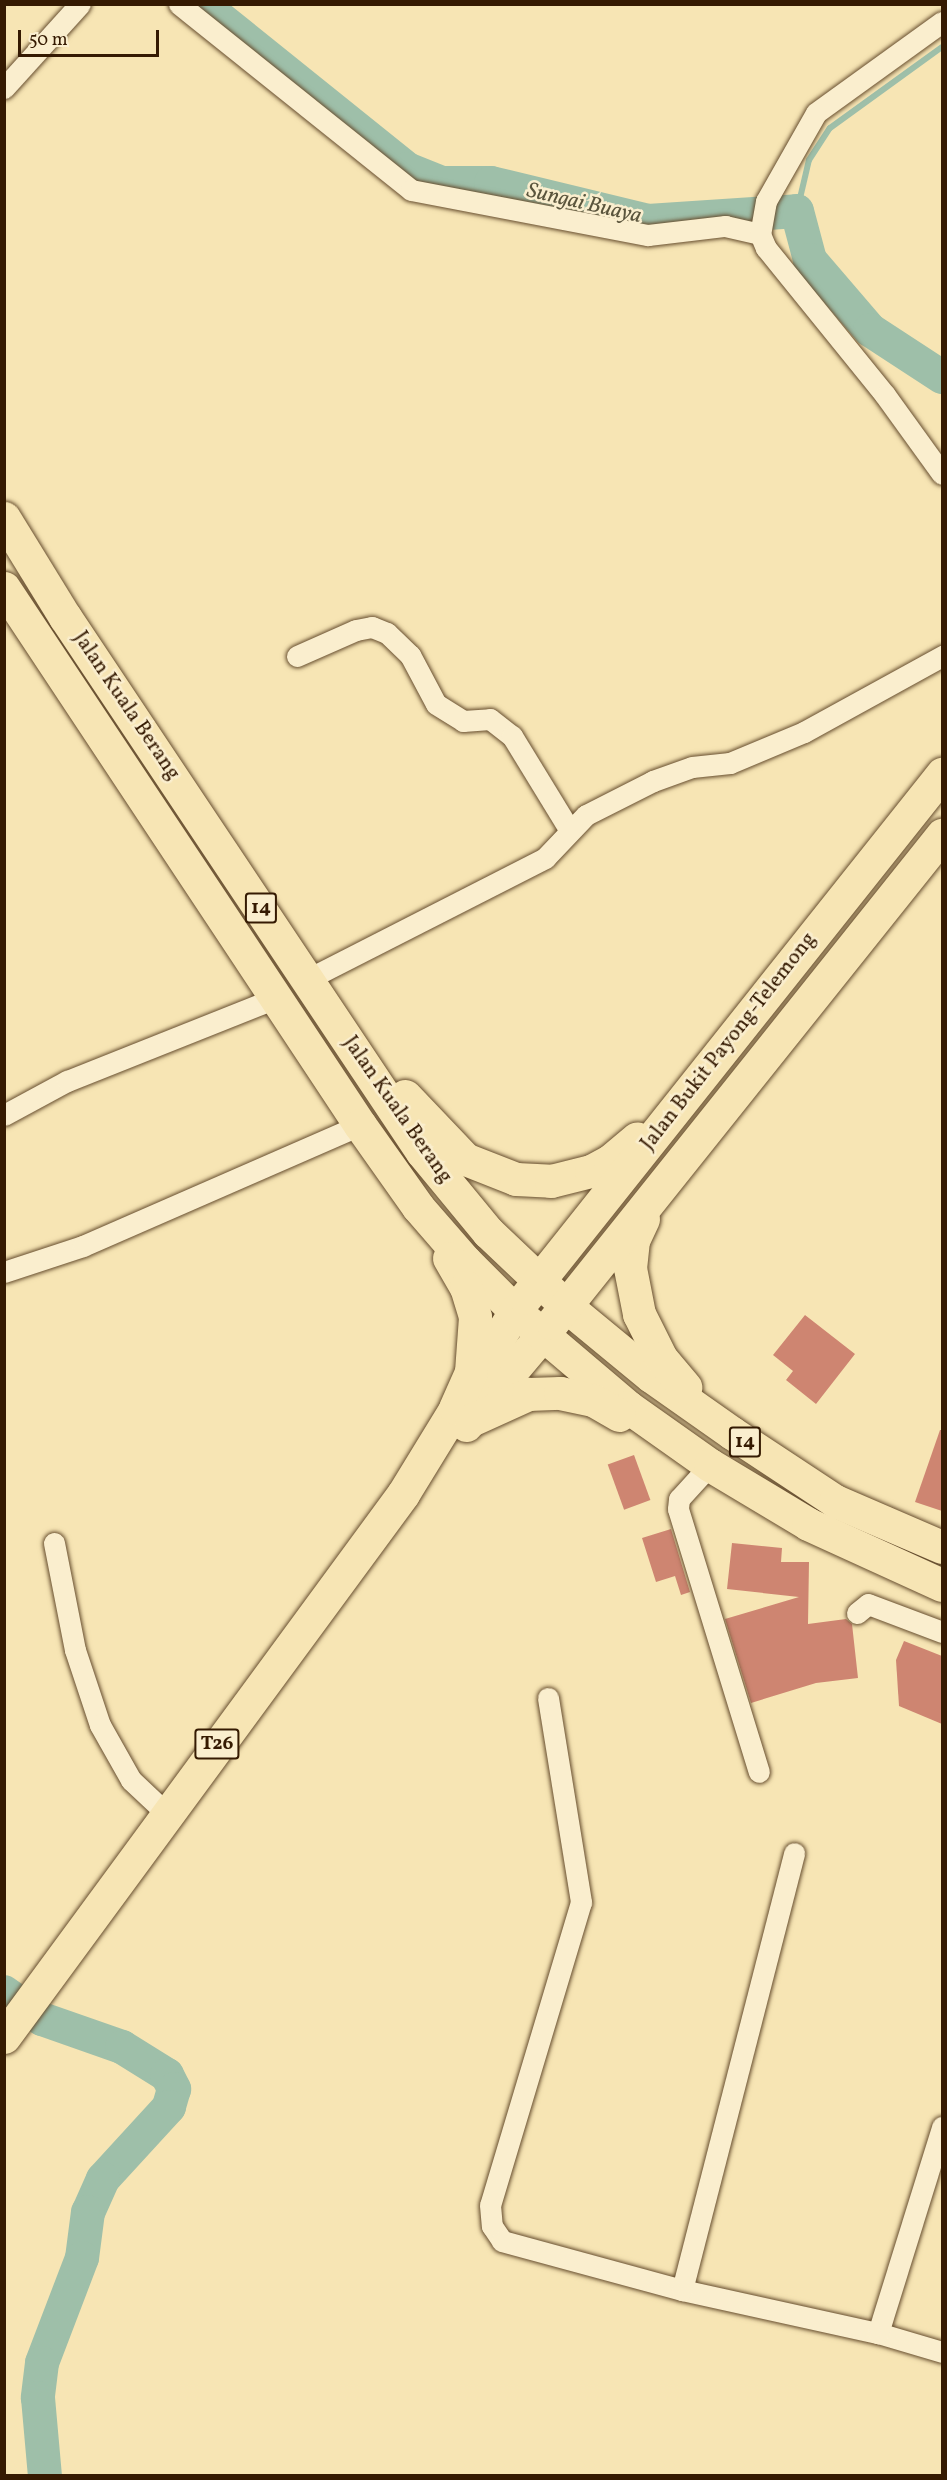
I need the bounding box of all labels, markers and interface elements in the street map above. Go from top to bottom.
scale bar [21,18,162,56]
text: 50 m [29,28,68,53]
water label: Sungai Buaya [524,178,644,230]
street label: Jalan Kuala Berang [67,627,185,785]
road number: 14 [244,891,278,925]
street label: Jalan Bukit Payong-Telemong [636,928,822,1156]
street label: Jalan Kuala Berang [337,1032,457,1188]
road number: 14 [728,1425,762,1459]
road number: T26 [193,1727,241,1761]

